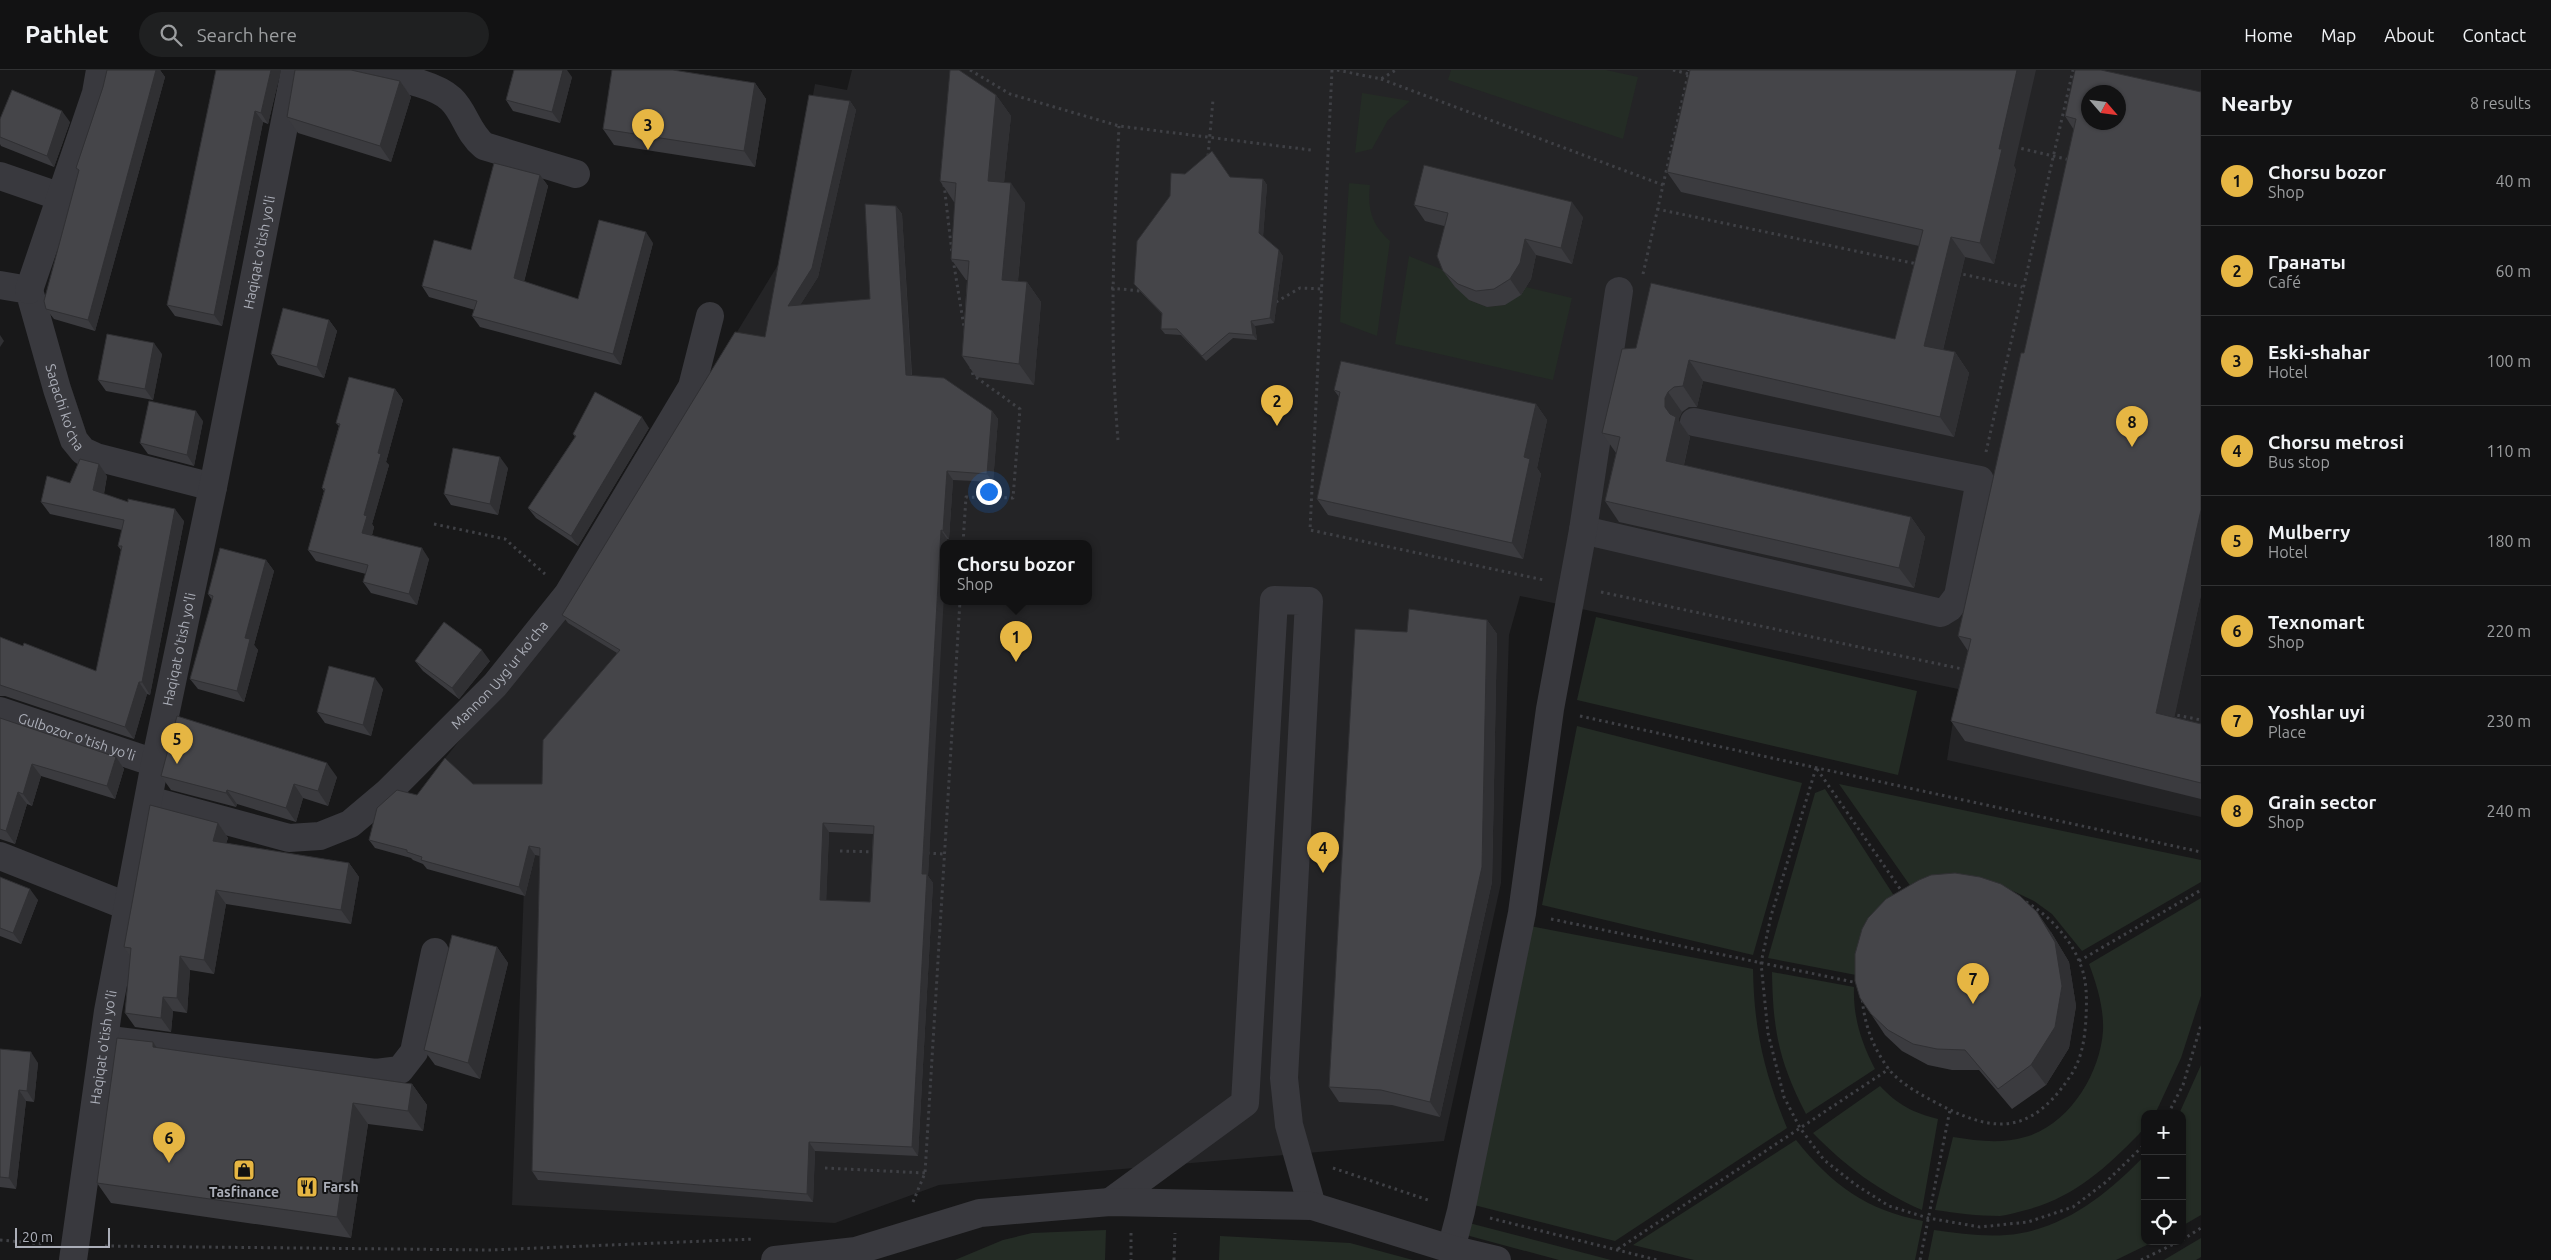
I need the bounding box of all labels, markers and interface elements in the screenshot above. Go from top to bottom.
search box [139,12,489,57]
text: Pathlet [25,21,109,48]
icon: search [157,21,185,49]
text: Search here [197,24,297,46]
text: Home [2244,25,2293,45]
text: Map [2321,25,2356,45]
text: About [2384,25,2434,45]
text: Contact [2462,25,2526,45]
north arrow [2081,85,2126,130]
text: Nearby [2221,91,2292,115]
text: 8 results [2470,94,2531,112]
pin: 3 [632,109,664,150]
text: Chorsu bozor [2268,161,2386,183]
text: 1 [2232,172,2242,190]
text: 40 m [2495,172,2531,190]
text: Shop [2268,183,2304,201]
street label: Haqiqat o'tish yo'li [240,194,278,311]
text: Гранаты [2268,251,2346,273]
text: 2 [2232,262,2242,280]
text: 60 m [2495,262,2531,280]
text: Café [2268,273,2301,291]
text: Eski-shahar [2268,341,2370,363]
text: 3 [2232,352,2242,370]
text: 100 m [2486,352,2531,370]
street label: Saqachi ko'cha [42,362,87,454]
text: Hotel [2268,363,2308,381]
pin: 2 [1261,385,1293,426]
pin: 8 [2116,406,2148,447]
text: Chorsu metrosi [2268,431,2404,453]
text: 4 [2232,442,2242,460]
text: 110 m [2486,442,2531,460]
text: Bus stop [2268,453,2330,471]
your location [976,479,1002,505]
text: Mulberry [2268,521,2350,543]
text: 5 [2232,532,2242,550]
text: 180 m [2486,532,2531,550]
popup [940,540,1092,605]
text: Hotel [2268,543,2308,561]
text: Chorsu bozor [957,553,1075,575]
text: Shop [957,575,993,593]
street label: Haqiqat o'tish yo'li [159,591,199,707]
text: Texnomart [2268,611,2365,633]
street label: Mannon Uyg'ur ko'cha [448,618,551,732]
pin: 1 [1000,621,1032,662]
text: 6 [2232,622,2242,640]
text: 220 m [2486,622,2531,640]
text: Shop [2268,633,2304,651]
text: Yoshlar uyi [2268,701,2365,723]
street label: Gulbozor o'tish yo'li [16,710,138,764]
text: 7 [2232,712,2242,730]
text: 230 m [2486,712,2531,730]
pin: 5 [161,723,193,764]
text: Place [2268,723,2306,741]
text: Grain sector [2268,791,2376,813]
text: 8 [2232,802,2242,820]
text: 240 m [2486,802,2531,820]
text: Shop [2268,813,2304,831]
pin: 4 [1307,832,1339,873]
pin: 7 [1957,963,1989,1004]
street label: Haqiqat o'tish yo'li [87,989,120,1105]
map controls [2141,1110,2186,1245]
button: + [2141,1110,2186,1155]
pin: 6 [153,1122,185,1163]
button: − [2141,1155,2186,1200]
shop icon: Tasfinance [232,1158,256,1182]
restaurant icon: Farsh [295,1175,319,1199]
place label: Farsh [323,1179,359,1195]
place label: Tasfinance [209,1184,279,1200]
button: locate [2141,1200,2186,1245]
scale bar [15,1225,110,1248]
text: 20 m [22,1229,53,1245]

